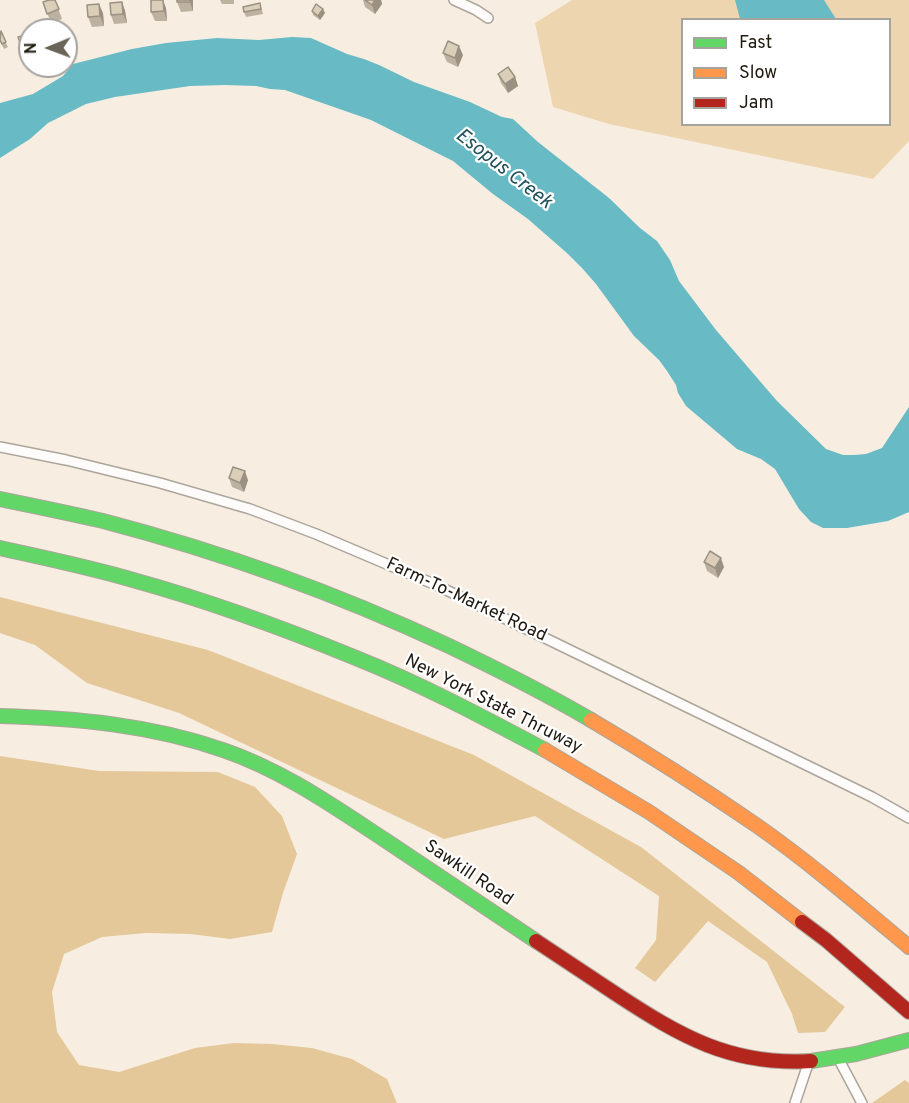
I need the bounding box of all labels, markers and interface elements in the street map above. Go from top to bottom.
north arrow [18,18,78,78]
legend [681,18,891,126]
text: Fast [739,32,772,55]
text: N [22,42,42,54]
text: Slow [739,62,777,85]
text: Jam [739,92,774,115]
water label: Esopus Creek [450,125,556,215]
street label: Farm-To-Market Road [382,554,550,648]
street label: New York State Thruway [401,651,585,759]
street label: Sawkill Road [420,836,516,912]

